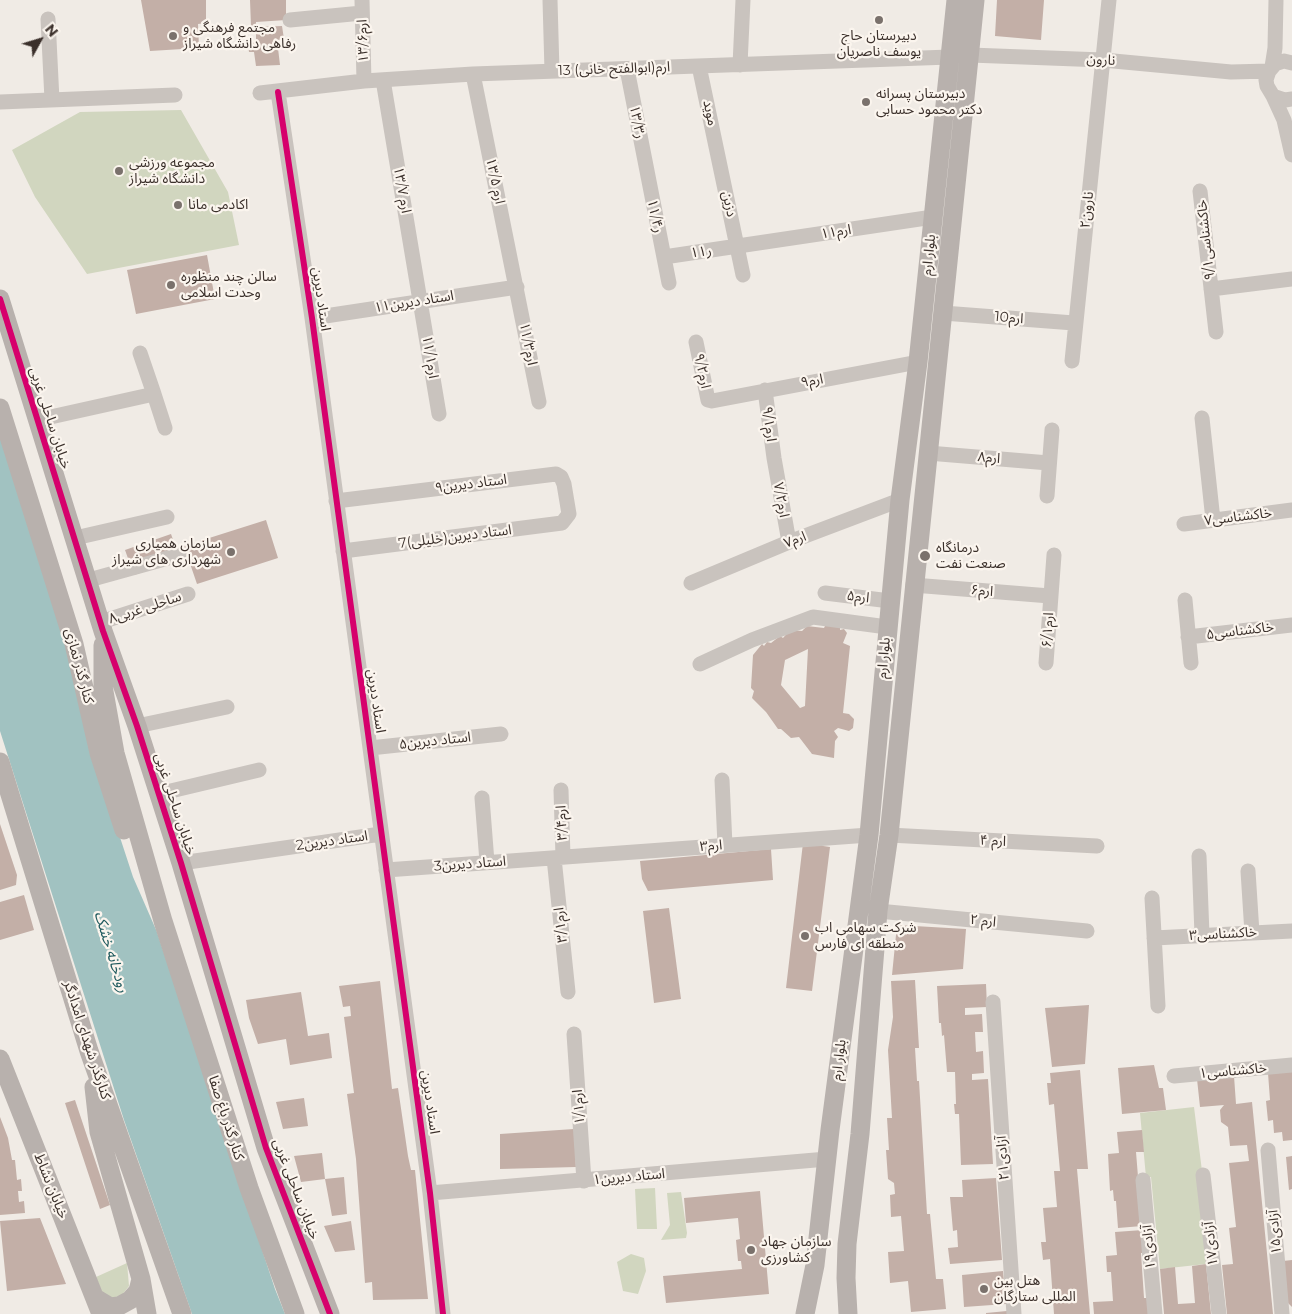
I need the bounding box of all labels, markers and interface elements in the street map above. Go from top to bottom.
marker: دبیرستان حاج یوسف ناصریان [873,14,885,26]
north arrow [15,15,65,65]
street label: ۱۳/۶ارم [354,19,372,63]
place label: مجتمع فرهنگی و رفاهی دانشگاه شیراز [183,20,296,52]
text: N [41,21,62,41]
place label: دبیرستان حاج یوسف ناصریان [837,28,921,60]
marker: مجتمع فرهنگی و رفاهی دانشگاه شیراز [167,30,179,42]
street label: نارون [1086,51,1116,69]
street label: 13 ارم(ابوالفتح خانی) [557,59,671,79]
place label: دبیرستان پسرانه دکتر محمود حسابی [876,86,982,118]
marker: دبیرستان پسرانه دکتر محمود حسابی [860,96,872,108]
street label: موید [699,99,721,127]
street label: ۱۳/۳ر [626,104,648,140]
place label: مجموعه ورزشی دانشگاه شیراز [129,155,215,188]
street label: ۱۳/۵ ارم [482,156,508,206]
marker: مجموعه ورزشی دانشگاه شیراز [113,165,125,177]
street label: ۱۳/۷ ارم [390,165,414,215]
street label: دزین [718,190,740,218]
street label: نارون۲ [1077,191,1097,229]
place label: اکادمی مانا [188,197,248,213]
street label: ۱۱/۴ر [643,198,667,234]
marker: اکادمی مانا [172,199,184,211]
street label: ۹/۱خاکشناسی [1193,199,1219,281]
street label: ارم۱۱ [820,221,852,243]
street label: بلوار ارم [918,234,940,276]
street label: ۱۱ر [689,242,713,262]
street label: استاد دیرین [308,266,334,332]
place label: سالن چند منظوره وحدت اسلامی [181,269,277,302]
marker: سالن چند منظوره وحدت اسلامی [165,279,177,291]
street label: استاد دیرین۱۱ [373,287,455,317]
street label: ارم10 [994,308,1024,328]
street label: ۱۱/۳ارم [516,321,540,367]
street label: ۱۱/۱ارم [418,334,442,380]
street label: ۹/۲ارم [690,352,714,390]
street label: خیابان ساحلی غربی [26,365,74,471]
street label: ارم۹ [799,371,825,391]
street label: ۹/۱ارم [759,405,779,443]
street label: ارم۸ [977,449,1001,467]
street label: استاد دیرین۹ [434,471,508,497]
street label: ۷/۲ارم [770,481,792,519]
street label: خاکشناسی۷ [1203,505,1273,529]
street label: 7استاد دیرین(خلیلی) [397,522,513,552]
street label: ارم۷ [781,528,809,552]
place label: سازمان همیاری شهرداری های شیراز [112,536,221,568]
place label: درمانگاه صنعت نفت [936,540,1006,572]
marker: سازمان همیاری شهرداری های شیراز [225,546,237,558]
marker: درمانگاه صنعت نفت [918,549,932,563]
street label: ارم۶ [970,582,994,600]
street label: ارم۵ [846,587,870,607]
street label: ساحلی غربی۸ [106,588,184,628]
street label: ۶/۱ارم [1038,612,1058,648]
street label: خاکشناسی۵ [1205,619,1275,643]
street label: کنار گذر نمازی [61,627,97,705]
street label: بلوار ارم [874,637,894,679]
street label: استاد دیرین [363,668,389,734]
street label: استاد دیرین۵ [398,729,472,753]
street label: خیابان ساحلی غربی [151,751,199,857]
street label: ۳/۴ارم [553,805,571,841]
street label: 2استاد دیرین [295,828,369,854]
street label: ارم ۴ [979,832,1007,850]
street label: ارم۳ [699,837,723,855]
street label: 3استاد دیرین [433,853,507,875]
street label: ۳/۱ارم [551,907,571,943]
water label: رودخانه خشک [90,909,132,995]
street label: ارم ۲ [969,911,997,931]
place label: شرکت سهامی اب منطقه ای فارس [815,920,916,952]
street label: خاکشناسی۳ [1189,924,1257,944]
marker: شرکت سهامی اب منطقه ای فارس [799,930,811,942]
street label: کنارگذر شهدای امدادگر [60,979,114,1101]
street label: بلوار ارم [828,1038,850,1082]
street label: خاکشناسی۱ [1198,1060,1268,1082]
street label: استاد دیرین [417,1069,443,1135]
street label: کنار گذر باغ صفا [204,1074,248,1162]
street label: ۱/۱ارم [569,1089,589,1125]
street label: آزادی۲۱ [993,1135,1013,1181]
street label: خیابان ساحلی غربی [269,1136,323,1242]
street label: خیابان نشاط [30,1151,72,1221]
street label: استاد دیرین۱ [592,1165,666,1189]
street label: آزادی۱۵ [1265,1209,1285,1255]
street label: آزادی۱۷ [1200,1221,1222,1267]
street label: آزادی۱۹ [1139,1224,1159,1270]
place label: سازمان جهاد کشاورزی [761,1234,831,1266]
marker: سازمان جهاد کشاورزی [745,1244,757,1256]
place label: هتل بین المللی ستارگان [994,1273,1076,1305]
marker: هتل بین المللی ستارگان [978,1283,990,1295]

